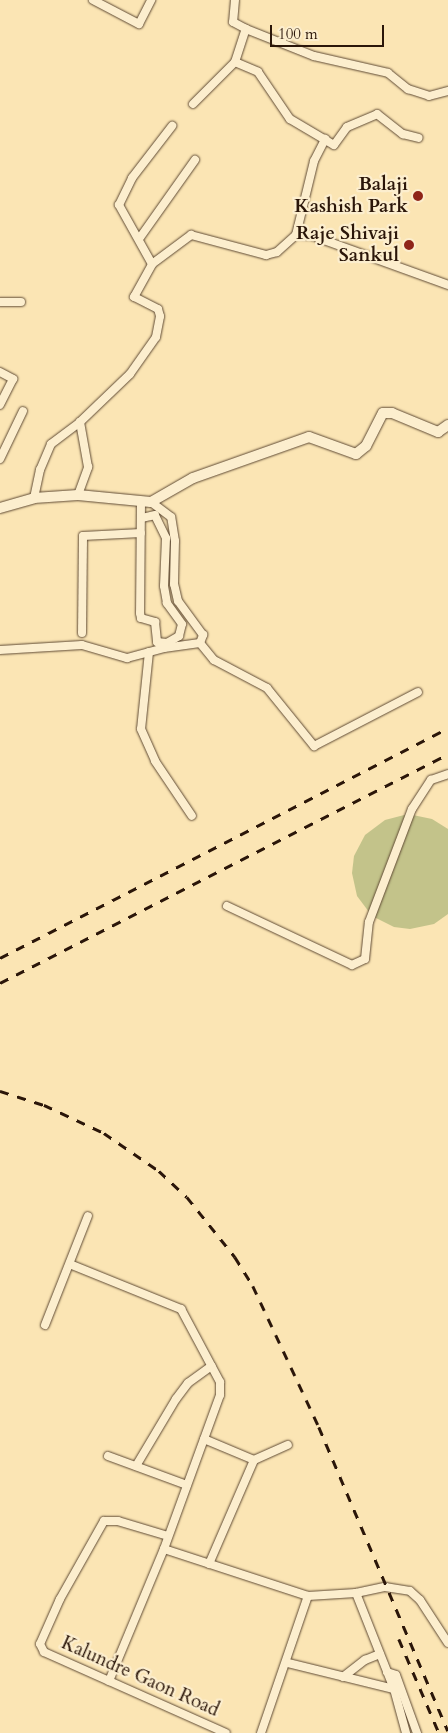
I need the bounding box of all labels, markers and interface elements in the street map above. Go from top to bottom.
scale bar [273,15,387,47]
text: 100 m [278,24,318,44]
place label: Balaji Kashish Park [294,174,408,218]
marker: Balaji Kashish Park [412,190,424,202]
place label: Raje Shivaji Sankul [296,223,399,267]
marker: Raje Shivaji Sankul [403,239,415,251]
street label: Kalundre Gaon Road [58,1632,222,1722]

